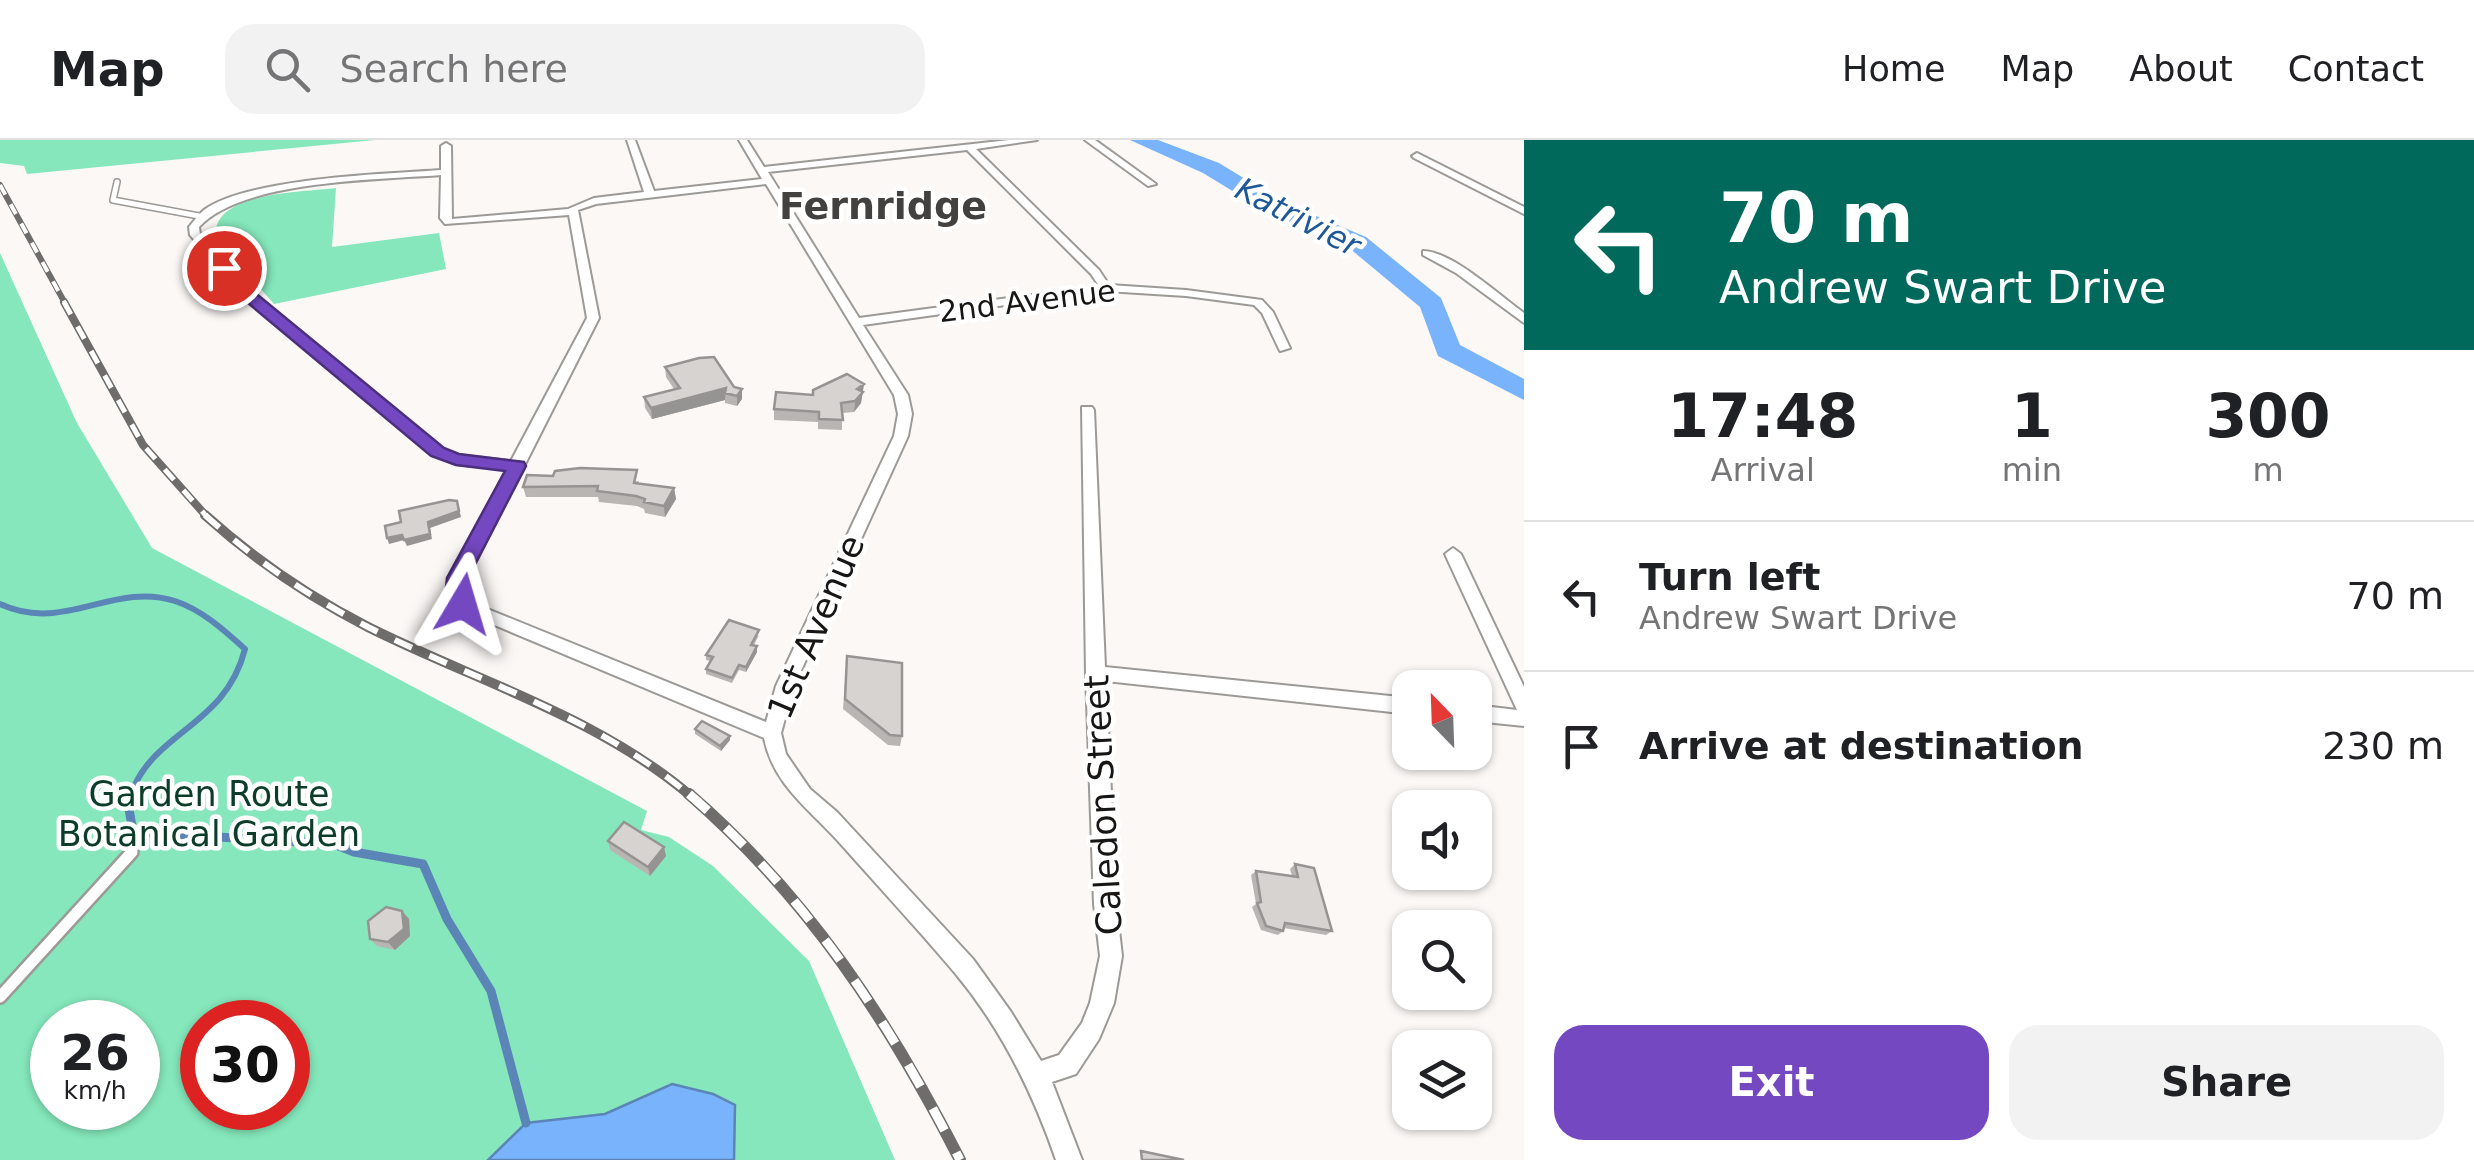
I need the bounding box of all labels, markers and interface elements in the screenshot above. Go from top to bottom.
search box [225,24,925,114]
text: Map [50,41,165,97]
icon: search [260,42,315,97]
text: Search here [340,47,568,91]
text: Home [1842,49,1945,89]
text: Map [2000,49,2074,89]
text: About [2129,49,2233,89]
text: Contact [2288,49,2424,89]
water label: Katrivier [1229,169,1368,265]
text: 70 m [1719,177,1914,259]
icon: left [1554,180,1684,310]
district label: Fernridge [779,184,987,228]
pin [182,226,267,311]
icon: arrive [197,241,252,296]
text: Andrew Swart Drive [1719,261,2167,314]
street label: 2nd Avenue [936,273,1118,329]
text: 17:48 [1667,381,1858,451]
text: 1 [2011,381,2053,451]
text: 300 [2205,381,2331,451]
text: Arrival [1711,451,1815,489]
text: min [2002,451,2062,489]
text: m [2252,451,2284,489]
street label: 1st Avenue [759,529,873,725]
position arrow [411,552,515,656]
text: Turn left [1639,555,1820,599]
icon: left [1554,569,1609,624]
text: 70 m [2347,574,2444,618]
text: Andrew Swart Drive [1639,599,1957,637]
north arrow [1392,670,1492,770]
map controls [1392,670,1492,1130]
street label: Caledon Street [1076,674,1130,936]
icon: arrive [1554,719,1609,774]
text: Arrive at destination [1639,724,2084,768]
text: 230 m [2322,724,2444,768]
park label: Garden Route Botanical Garden [58,774,360,854]
button: sound [1392,790,1492,890]
button: search [1392,910,1492,1010]
speed limit sign: 30 [180,1000,310,1130]
text: 26 [60,1024,130,1082]
button: Exit [1554,1025,1989,1140]
button: Share [2009,1025,2444,1140]
button: layers [1392,1030,1492,1130]
text: km/h [63,1076,127,1105]

